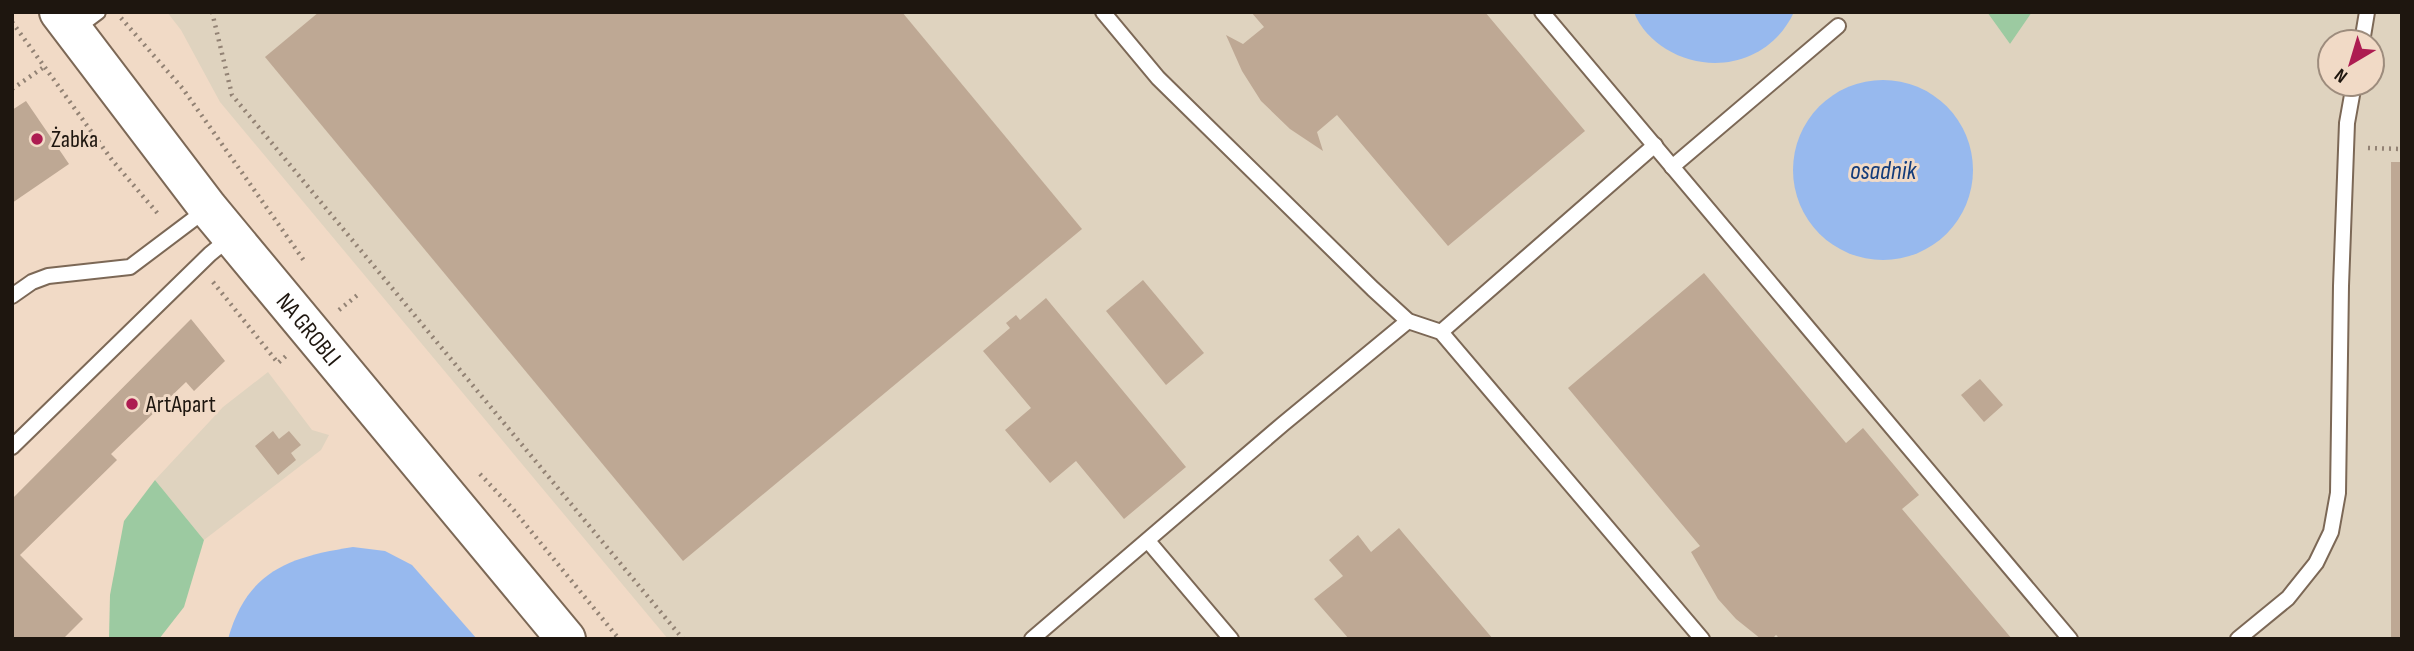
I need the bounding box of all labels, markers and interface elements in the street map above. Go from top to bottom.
north arrow [2316,28,2386,98]
text: N [2330,63,2353,87]
place label: Żabka [51,125,98,154]
marker: Żabka [29,131,45,147]
water label: osadnik [1850,156,1917,187]
street label: NA GROBLI [270,288,347,372]
place label: ArtApart [145,390,216,419]
marker: ArtApart [124,396,140,412]

